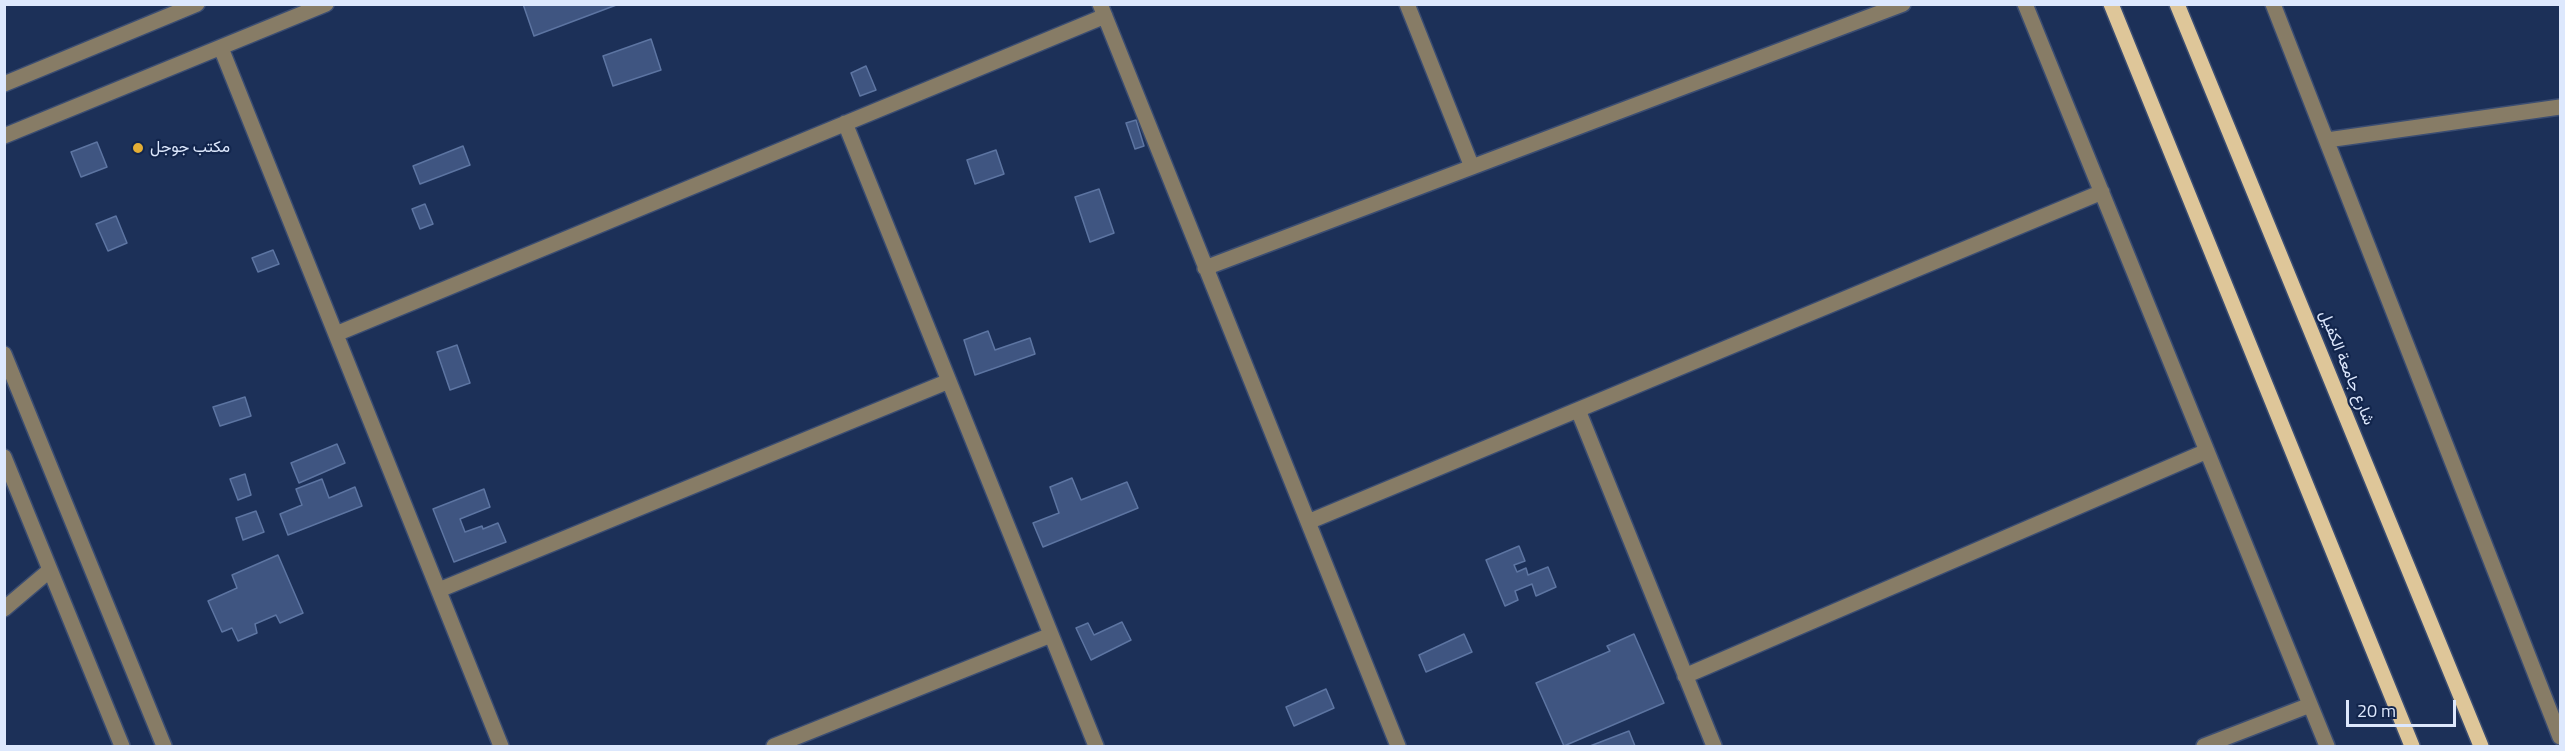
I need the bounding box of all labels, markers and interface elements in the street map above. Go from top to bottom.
place label: مكتب جوجل [150,138,230,158]
marker: مكتب جوجل [131,141,145,155]
street label: شارع جامعة الكفيل [2314,308,2378,428]
scale bar [2349,688,2458,726]
text: 20 m [2357,697,2396,724]

